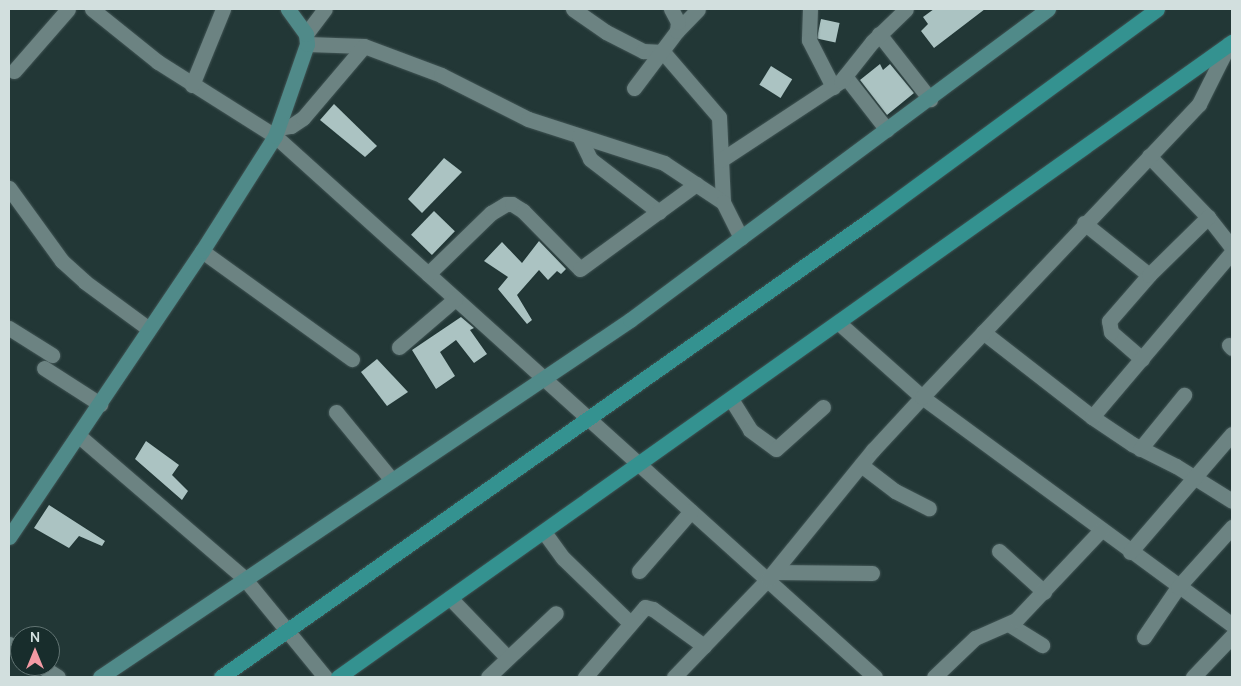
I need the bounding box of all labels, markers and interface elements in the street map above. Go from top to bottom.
north arrow [10,626,60,676]
text: N [30,627,40,646]

